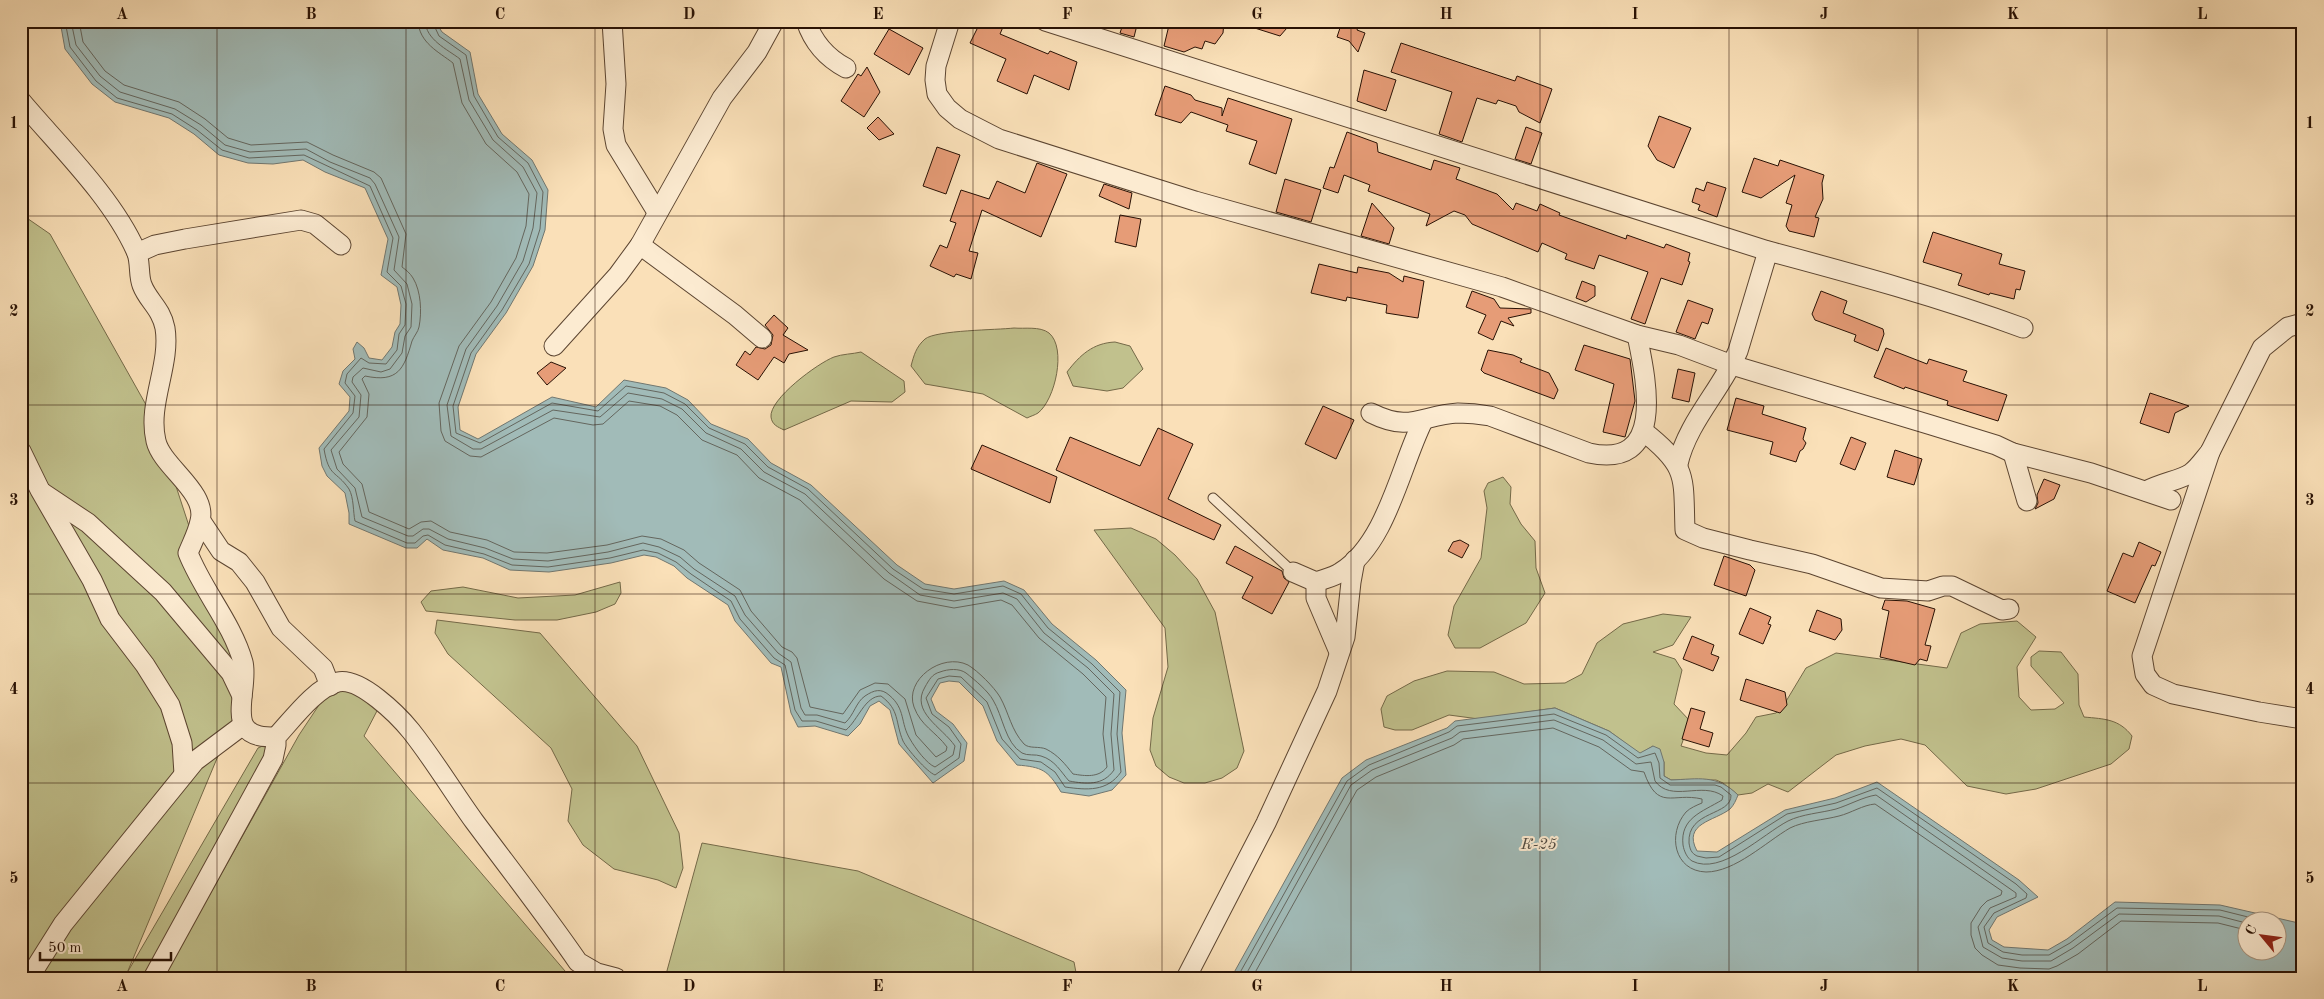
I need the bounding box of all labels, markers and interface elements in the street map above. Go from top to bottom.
text: A [116,7,128,23]
text: B [305,7,317,23]
text: C [495,7,505,23]
text: D [683,7,695,23]
text: E [872,7,884,23]
text: F [1062,7,1073,23]
text: G [1251,7,1263,23]
text: H [1439,7,1453,23]
text: I [1631,7,1639,23]
text: J [1820,7,1829,23]
text: K [2007,7,2019,23]
text: L [2197,7,2208,23]
text: 1 [9,116,19,132]
text: 1 [2305,116,2315,132]
text: 2 [9,304,19,320]
text: 2 [2305,304,2315,320]
text: 3 [9,493,19,509]
text: 3 [2305,493,2315,509]
text: 4 [9,682,19,698]
text: 4 [2305,682,2315,698]
water label: К-25 [1520,837,1558,853]
text: 5 [9,871,19,887]
text: 5 [2305,871,2315,887]
north arrow [2236,912,2286,962]
text: С [2243,923,2260,938]
scale bar [40,929,171,961]
text: 50 m [48,941,82,956]
text: A [116,979,128,995]
text: B [305,979,317,995]
text: C [495,979,505,995]
text: D [683,979,695,995]
text: E [872,979,884,995]
text: F [1062,979,1073,995]
text: G [1251,979,1263,995]
text: H [1439,979,1453,995]
text: I [1631,979,1639,995]
text: J [1820,979,1829,995]
text: K [2007,979,2019,995]
text: L [2197,979,2208,995]

